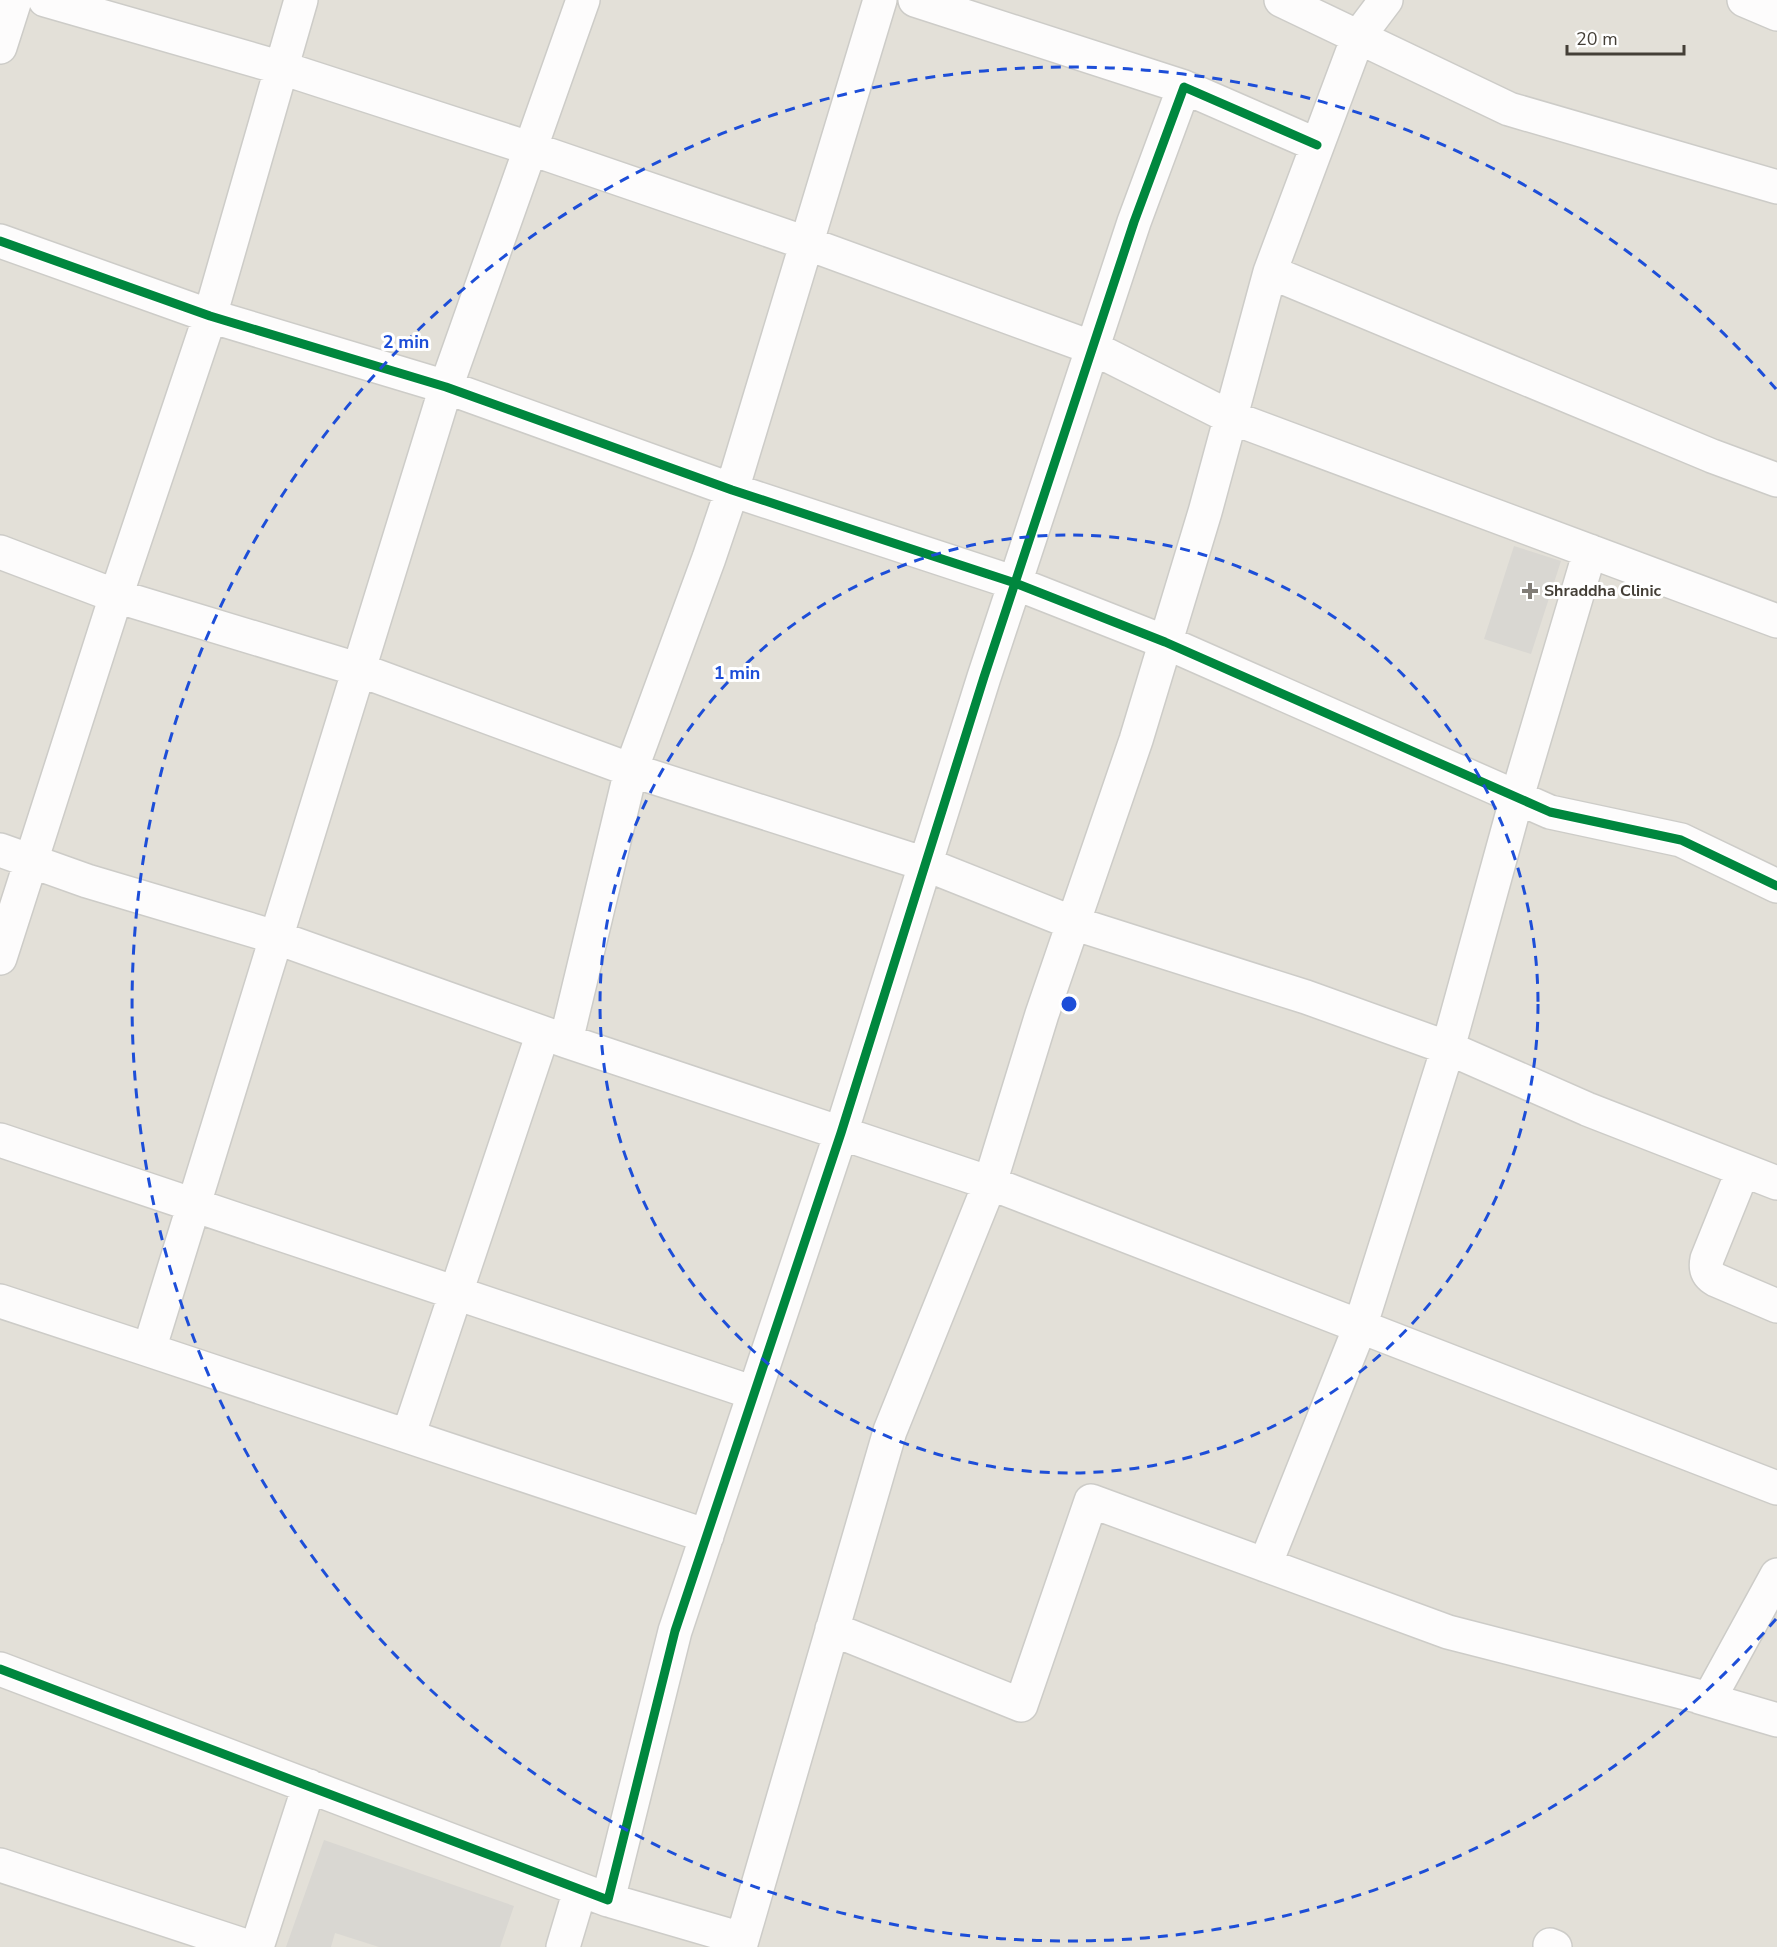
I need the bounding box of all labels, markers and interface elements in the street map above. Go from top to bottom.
scale bar [1567,18,1684,56]
text: 20 m [1576,27,1618,51]
text: 2 min [383,330,429,354]
place label: Shraddha Clinic [1544,580,1662,602]
marker: Shraddha Clinic [1521,582,1539,600]
text: 1 min [714,661,760,685]
centre of rings [1059,994,1079,1014]

